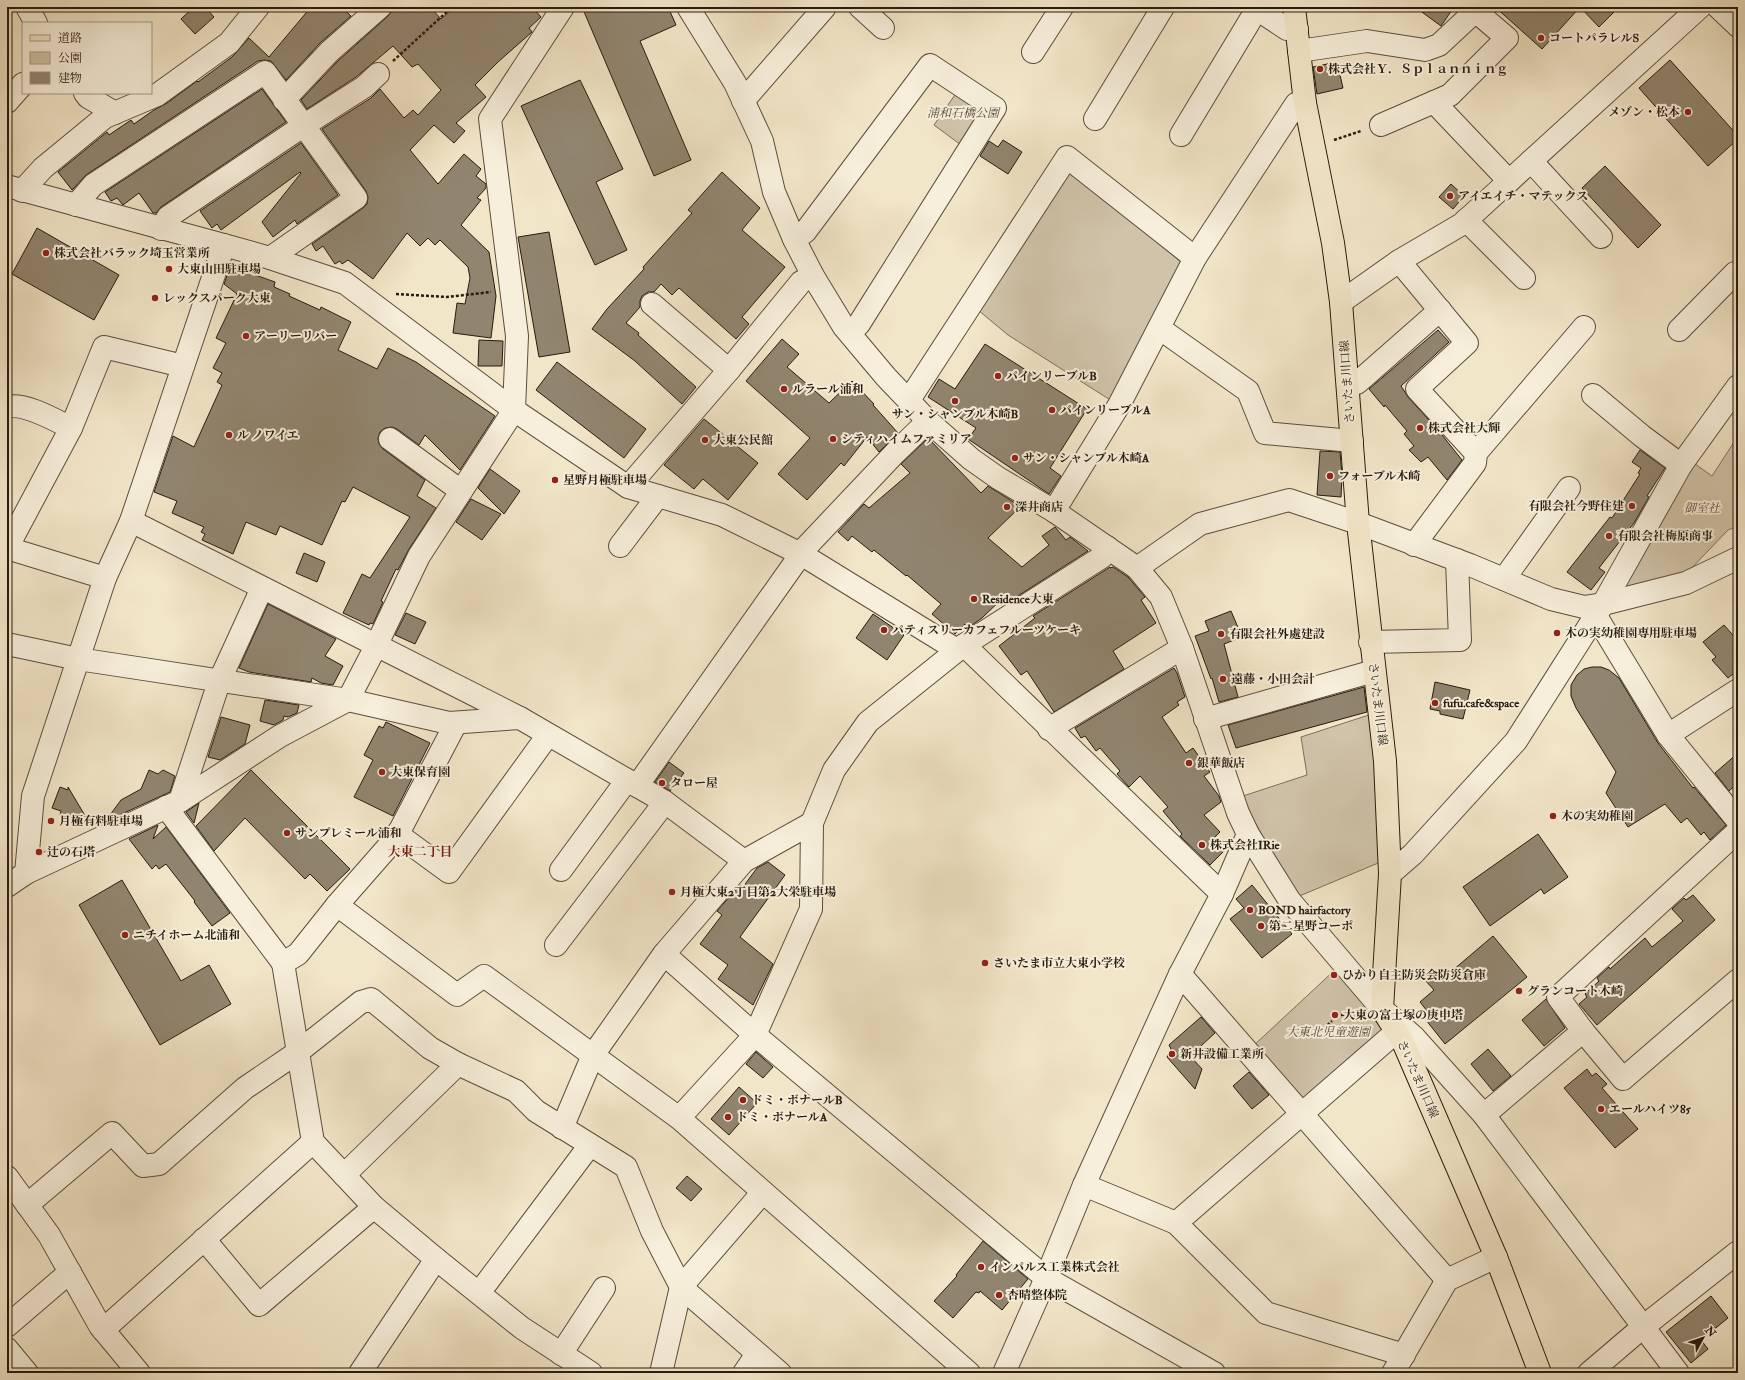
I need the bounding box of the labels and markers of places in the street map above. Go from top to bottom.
place label: コートパラレルS [1549,31,1639,46]
marker: コートパラレルS [1536,33,1546,43]
place label: 株式会社Ｙ．Ｓｐｌａｎｎｉｎｇ [1328,62,1508,77]
marker: 株式会社Ｙ．Ｓｐｌａｎｎｉｎｇ [1315,64,1325,74]
place label: メゾン・松本 [1608,105,1680,120]
marker: メゾン・松本 [1683,107,1693,117]
place label: アイエイチ・マテックス [1458,189,1588,204]
marker: アイエイチ・マテックス [1445,191,1455,201]
place label: 株式会社バラック埼玉営業所 [54,246,210,261]
marker: 株式会社バラック埼玉営業所 [41,248,51,258]
place label: 大東山田駐車場 [177,262,261,277]
marker: 大東山田駐車場 [164,264,174,274]
place label: レックスパーク大東 [163,291,271,306]
marker: レックスパーク大東 [150,293,160,303]
place label: アーリーリバー [254,329,337,344]
marker: アーリーリバー [241,331,251,341]
place label: パインリーブルB [1006,369,1097,384]
marker: パインリーブルB [993,371,1003,381]
place label: ルラール浦和 [792,382,864,397]
marker: ルラール浦和 [779,384,789,394]
marker: サン・シャンブル木崎B [950,396,960,406]
place label: パインリーブルA [1060,403,1151,418]
marker: パインリーブルA [1047,405,1057,415]
place label: サン・シャンブル木崎B [892,407,1018,422]
place label: 株式会社大輝 [1428,421,1501,436]
marker: 株式会社大輝 [1415,423,1425,433]
place label: ル ノワイエ [237,428,299,443]
marker: ル ノワイエ [224,430,234,440]
place label: シティハイムファミリア [841,432,972,447]
place label: 大東公民館 [713,433,773,448]
marker: シティハイムファミリア [828,434,838,444]
marker: 大東公民館 [700,435,710,445]
place label: サン・シャンブル木崎A [1023,451,1150,466]
marker: サン・シャンブル木崎A [1010,453,1020,463]
place label: フォーブル木崎 [1338,469,1421,484]
marker: フォーブル木崎 [1325,471,1335,481]
place label: 星野月極駐車場 [563,473,647,488]
marker: 星野月極駐車場 [550,475,560,485]
place label: 有限会社今野住建 [1528,499,1624,514]
place label: 深井商店 [1015,500,1063,515]
marker: 有限会社今野住建 [1627,501,1637,511]
marker: 深井商店 [1002,502,1012,512]
place label: 有限会社梅原商事 [1617,529,1713,544]
marker: 有限会社梅原商事 [1604,531,1614,541]
place label: Residence大東 [982,592,1054,607]
marker: Residence大東 [969,594,979,604]
place label: パティスリーカフェフルーツケーキ [892,623,1081,638]
marker: パティスリーカフェフルーツケーキ [879,625,889,635]
place label: 木の実幼稚園専用駐車場 [1565,626,1697,641]
place label: 有限会社外處建設 [1229,627,1325,642]
marker: 木の実幼稚園専用駐車場 [1552,628,1562,638]
marker: 有限会社外處建設 [1216,629,1226,639]
place label: 遠藤・小田会計 [1231,672,1315,687]
marker: 遠藤・小田会計 [1218,674,1228,684]
place label: fufu.cafe&space [1442,696,1520,711]
marker: fufu.cafe&space [1430,698,1440,708]
place label: 銀華飯店 [1197,756,1245,771]
marker: 銀華飯店 [1184,758,1194,768]
place label: 大東保育園 [390,765,450,780]
marker: 大東保育園 [377,767,387,777]
place label: タロー屋 [670,776,718,791]
marker: タロー屋 [657,778,667,788]
place label: 木の実幼稚園 [1561,809,1633,824]
marker: 木の実幼稚園 [1548,811,1558,821]
place label: 月極有料駐車場 [59,814,143,829]
marker: 月極有料駐車場 [46,816,56,826]
place label: サンプレミール浦和 [295,826,402,841]
marker: サンプレミール浦和 [282,828,292,838]
place label: 株式会社IRie [1210,838,1281,853]
marker: 株式会社IRie [1197,840,1207,850]
place label: 辻の石塔 [47,845,95,860]
marker: 辻の石塔 [34,847,44,857]
place label: 月極大東2丁目第2大栄駐車場 [680,885,836,900]
marker: 月極大東2丁目第2大栄駐車場 [667,887,677,897]
place label: BOND hairfactory [1258,903,1351,918]
marker: BOND hairfactory [1245,905,1255,915]
place label: 第二星野コーポ [1269,919,1353,934]
marker: 第二星野コーポ [1256,921,1266,931]
place label: ニチイホーム北浦和 [133,928,240,943]
marker: ニチイホーム北浦和 [120,930,130,940]
place label: さいたま市立大東小学校 [993,956,1125,971]
marker: さいたま市立大東小学校 [980,958,990,968]
place label: ひかり自主防災会防災倉庫 [1342,968,1486,983]
marker: ひかり自主防災会防災倉庫 [1329,970,1339,980]
place label: グランコート木崎 [1527,984,1624,999]
marker: グランコート木崎 [1514,986,1524,996]
place label: 大東の富士塚の庚申塔 [1343,1008,1463,1023]
marker: 大東の富士塚の庚申塔 [1330,1010,1340,1020]
place label: 新井設備工業所 [1180,1047,1264,1062]
marker: 新井設備工業所 [1167,1049,1177,1059]
place label: ドミ・ボナールB [751,1093,843,1108]
marker: ドミ・ボナールB [738,1095,748,1105]
place label: エールハイツ85 [1609,1102,1692,1117]
marker: エールハイツ85 [1596,1104,1606,1114]
place label: ドミ・ボナールA [736,1110,828,1125]
marker: ドミ・ボナールA [723,1112,733,1122]
place label: インパルス工業株式会社 [989,1260,1120,1275]
marker: インパルス工業株式会社 [976,1262,986,1272]
place label: 杏晴整体院 [1007,1288,1067,1303]
marker: 杏晴整体院 [994,1290,1004,1300]

